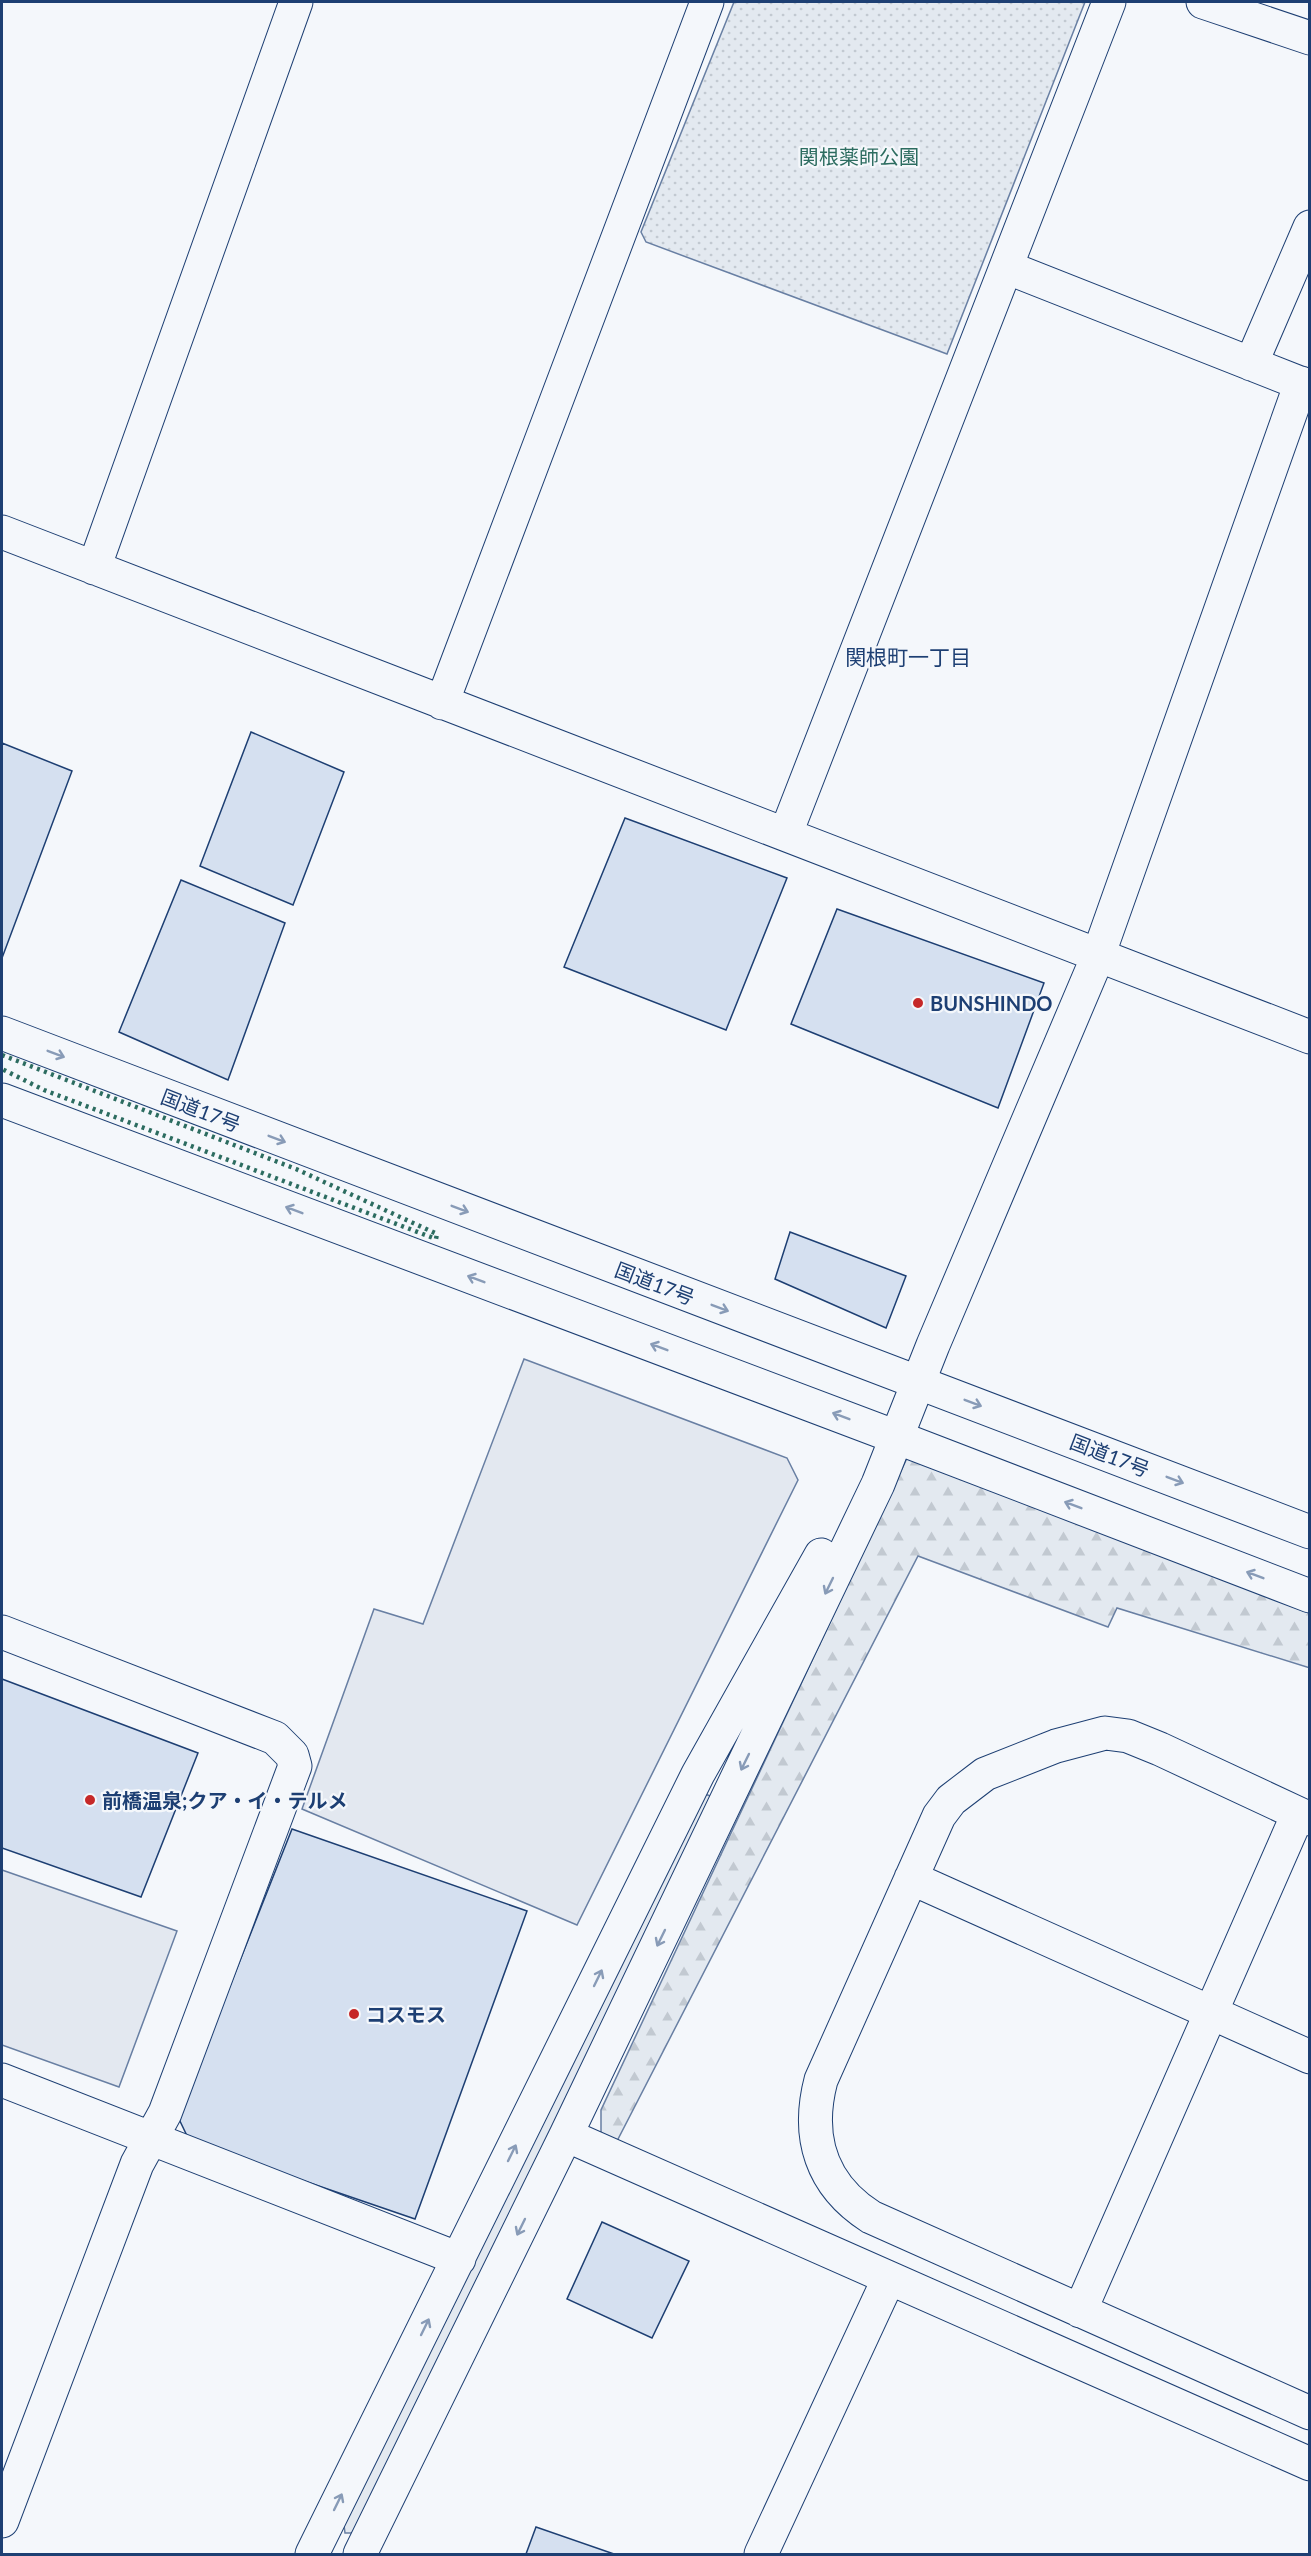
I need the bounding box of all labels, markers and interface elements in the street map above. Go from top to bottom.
park label: 関根薬師公園 [799,144,919,168]
district label: 関根町一丁目 [845,644,971,669]
place label: BUNSHINDO [930,991,1053,1015]
marker: BUNSHINDO [911,996,925,1010]
one-way arrow [46,1049,65,1060]
street label: 国道17号 [158,1084,244,1136]
one-way arrow [267,1134,286,1145]
one-way arrow [285,1204,304,1215]
one-way arrow [450,1204,468,1215]
street label: 国道17号 [612,1257,698,1309]
one-way arrow [467,1273,486,1284]
one-way arrow [711,1303,729,1314]
one-way arrow [650,1341,669,1352]
one-way arrow [963,1398,982,1409]
one-way arrow [832,1410,851,1421]
street label: 国道17号 [1067,1429,1153,1481]
one-way arrow [1165,1475,1184,1486]
one-way arrow [1064,1499,1083,1510]
one-way arrow [1246,1569,1265,1580]
one-way arrow [823,1576,834,1594]
one-way arrow [738,1752,750,1770]
place label: 前橋温泉;クア・イ・テルメ [102,1788,347,1812]
marker: 前橋温泉;クア・イ・テルメ [83,1793,97,1807]
one-way arrow [654,1928,666,1946]
one-way arrow [593,1969,604,1987]
place label: コスモス [366,2002,446,2026]
marker: コスモス [347,2007,361,2021]
one-way arrow [506,2144,518,2162]
one-way arrow [515,2217,526,2235]
one-way arrow [420,2319,431,2337]
one-way arrow [333,2493,345,2511]

